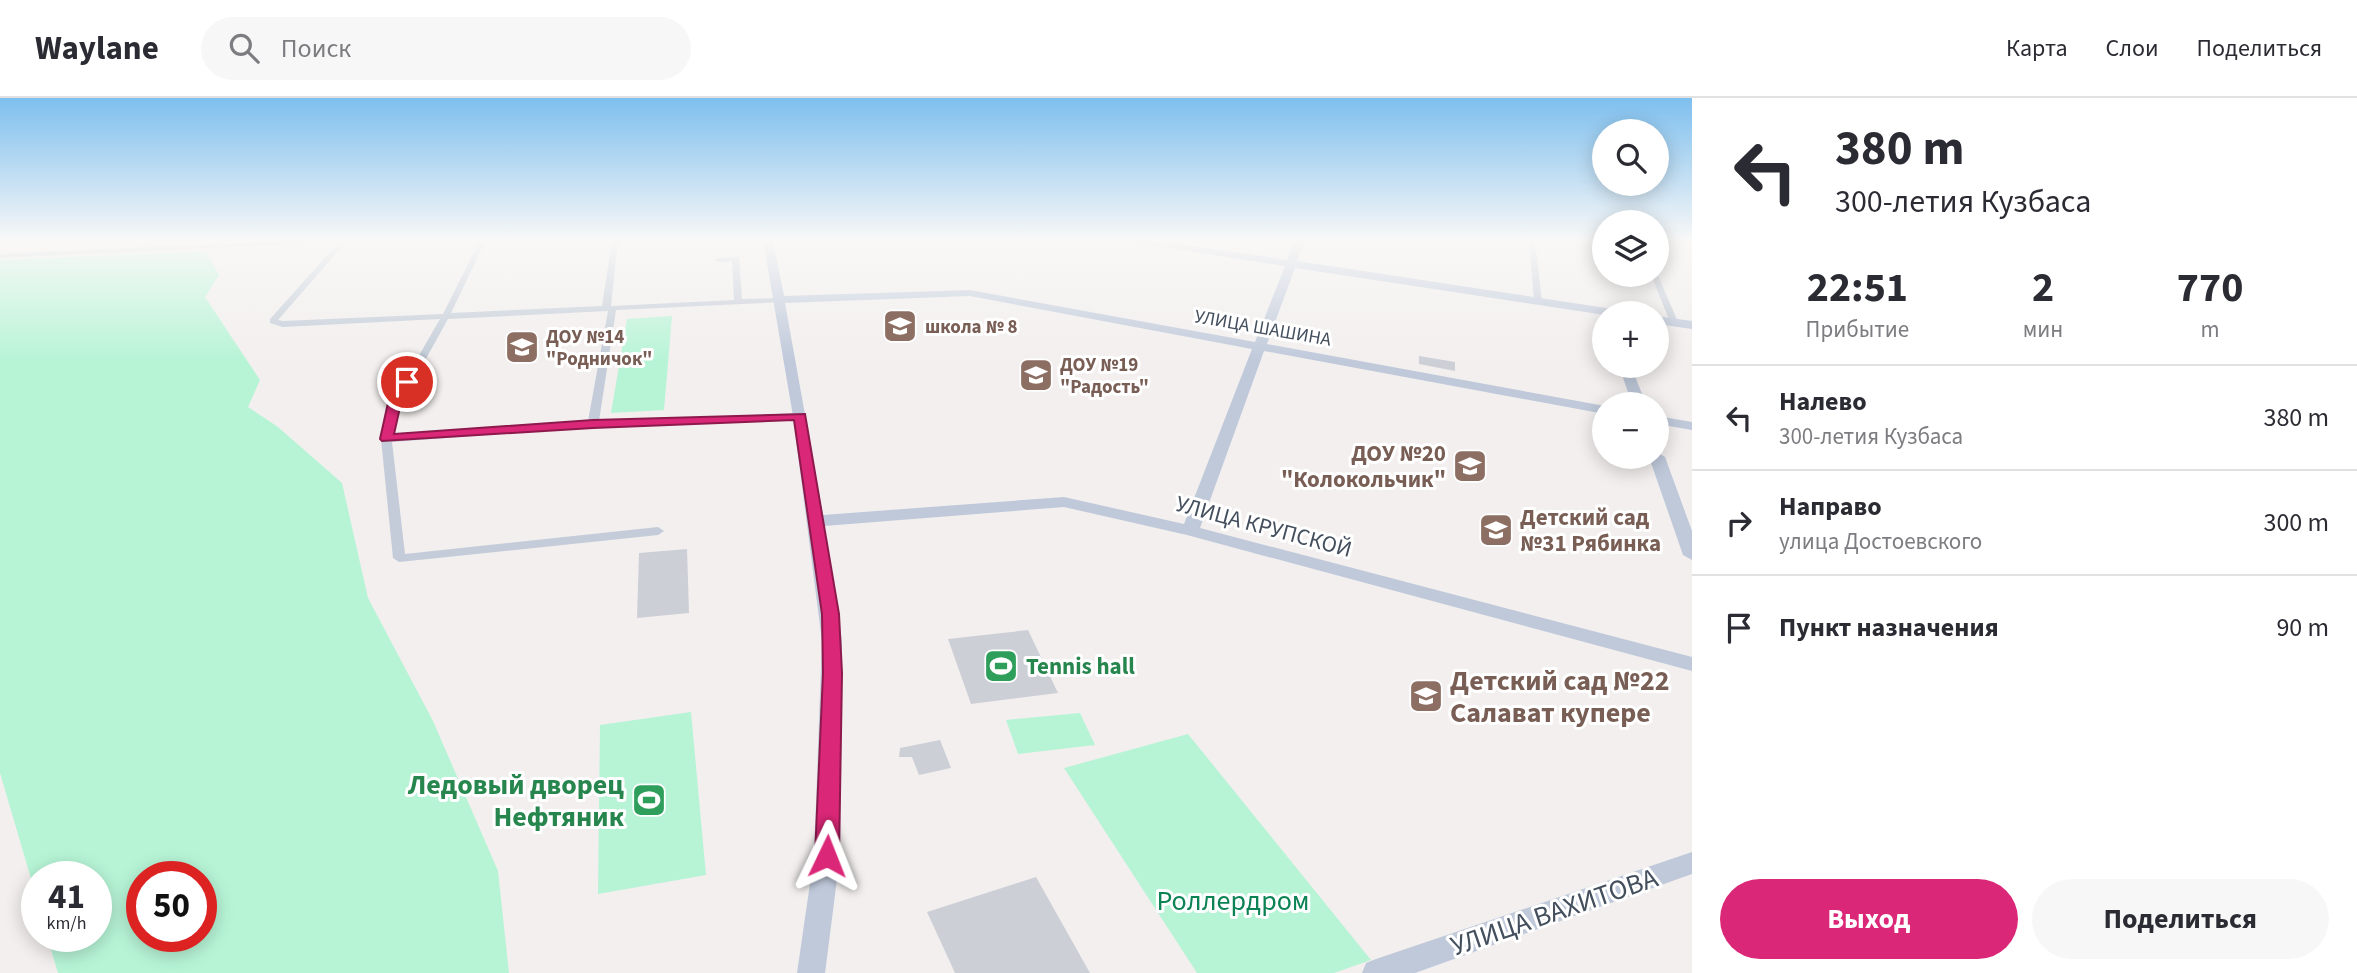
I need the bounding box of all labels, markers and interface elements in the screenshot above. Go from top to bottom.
search box [201,17,691,80]
text: Waylane [35,25,159,72]
icon: search [225,29,263,67]
text: Поиск [281,30,351,67]
text: Карта [2006,31,2068,66]
text: Слои [2106,31,2159,66]
text: Поделиться [2197,31,2322,66]
text: 380 m [1835,114,1964,184]
map controls [1592,119,1669,469]
button: search [1592,119,1669,196]
icon: left [1720,126,1811,217]
text: 300-летия Кузбаса [1835,179,2091,225]
button: layers [1592,210,1669,287]
text: 22:51 [1807,258,1908,318]
text: 2 [2032,258,2054,318]
text: 770 [2177,258,2243,318]
button: + [1592,301,1669,378]
street label: УЛИЦА ШАШИНА [1192,303,1334,354]
school or university icon: школа № 8 [881,307,919,345]
text: Прибытие [1806,313,1909,346]
text: мин [2023,313,2063,346]
text: m [2201,313,2220,346]
place label: школа № 8 [925,314,1018,341]
place label: ДОУ №14 "Родничок" [546,324,653,373]
school or university icon: ДОУ №14 "Родничок" [503,328,541,366]
pin [377,352,437,412]
place label: ДОУ №19 "Радость" [1060,352,1149,401]
school or university icon: ДОУ №19 "Радость" [1017,356,1055,394]
icon: arrive [388,363,426,401]
text: Налево [1779,383,1867,420]
button: − [1592,392,1669,469]
icon: left [1720,399,1758,437]
text: 380 m [2263,399,2329,436]
text: 300-летия Кузбаса [1779,420,1963,453]
place label: ДОУ №20 "Колокольчик" [1281,437,1446,496]
school or university icon: ДОУ №20 "Колокольчик" [1451,447,1489,485]
street label: УЛИЦА КРУПСКОЙ [1172,487,1356,566]
text: Направо [1779,488,1882,525]
place label: Детский сад №31 Рябинка [1520,501,1661,560]
icon: right [1720,504,1758,542]
text: 300 m [2263,504,2329,541]
school or university icon: Детский сад №31 Рябинка [1477,511,1515,549]
text: улица Достоевского [1779,525,1982,558]
icon: arrive [1720,609,1758,647]
text: Пункт назначения [1779,609,1999,646]
text: 90 m [2276,609,2329,646]
sports icon: Tennis hall [982,647,1020,685]
place label: Tennis hall [1026,650,1135,683]
place label: Детский сад №22 Салават купере [1450,661,1670,733]
school or university icon: Детский сад №22 Салават купере [1407,677,1445,715]
place label: Ледовый дворец Нефтяник [407,765,625,837]
sports icon: Ледовый дворец Нефтяник [630,781,668,819]
position arrow [790,819,864,893]
street label: УЛИЦА ВАХИТОВА [1445,858,1664,966]
speed limit sign: 50 [126,861,217,952]
text: 41 [48,872,85,922]
button: Выход [1720,879,2018,959]
button: Поделиться [2032,879,2329,959]
park label: Роллердром [1156,881,1310,921]
text: km/h [47,911,86,936]

